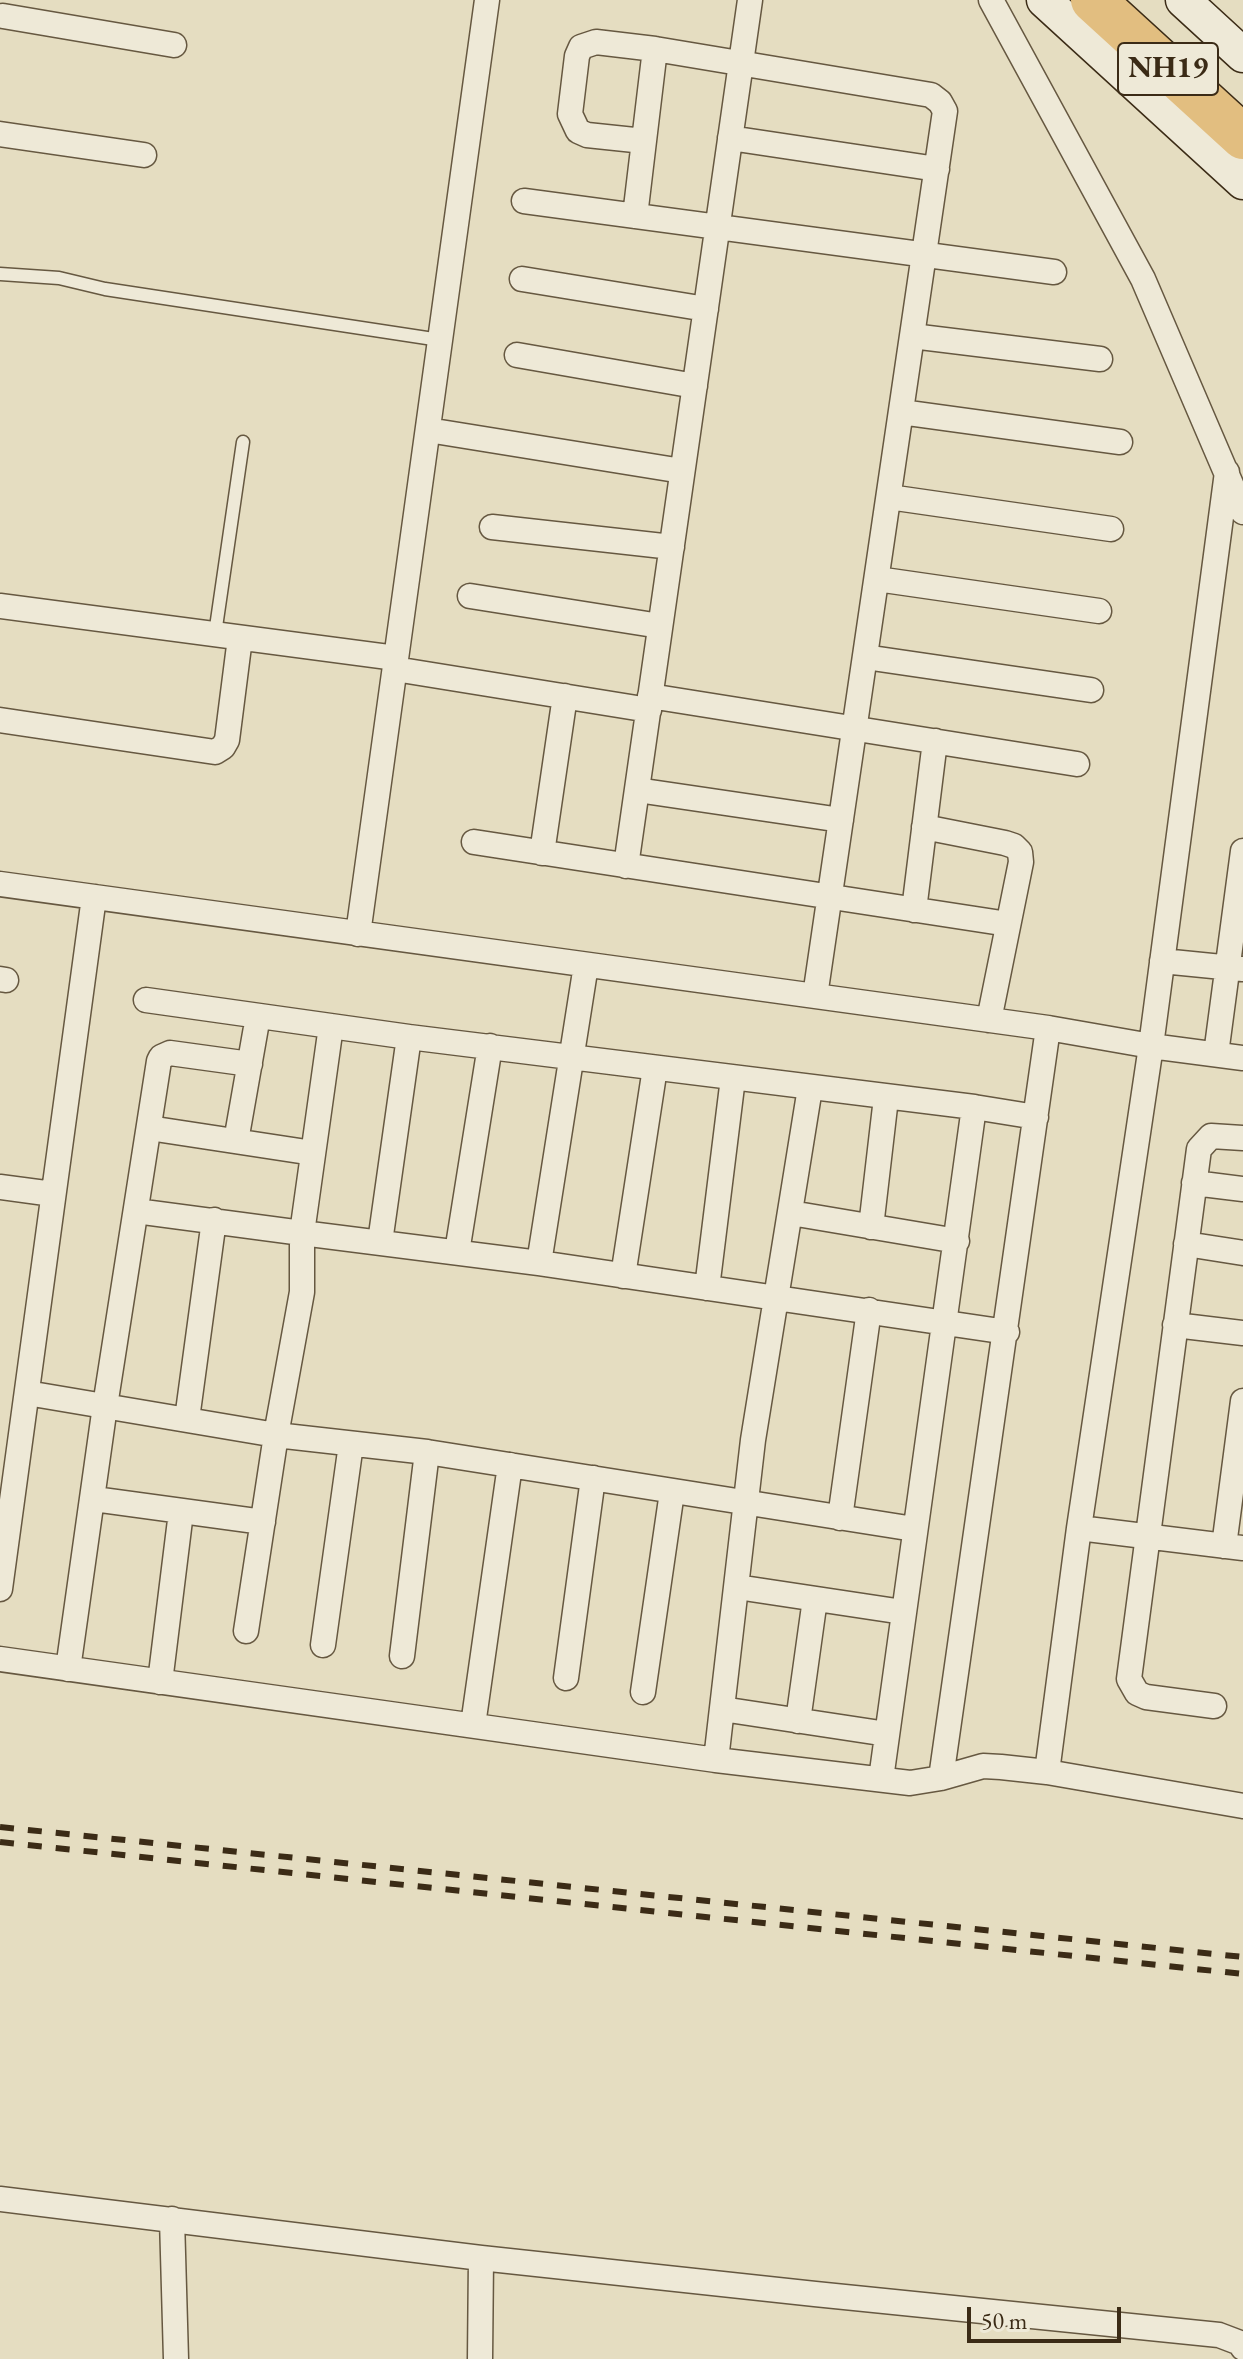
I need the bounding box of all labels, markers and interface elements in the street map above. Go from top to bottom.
road number: NH19 [1118,43,1218,95]
scale bar [971,2291,1125,2341]
text: 50 m [981,2305,1028,2336]

